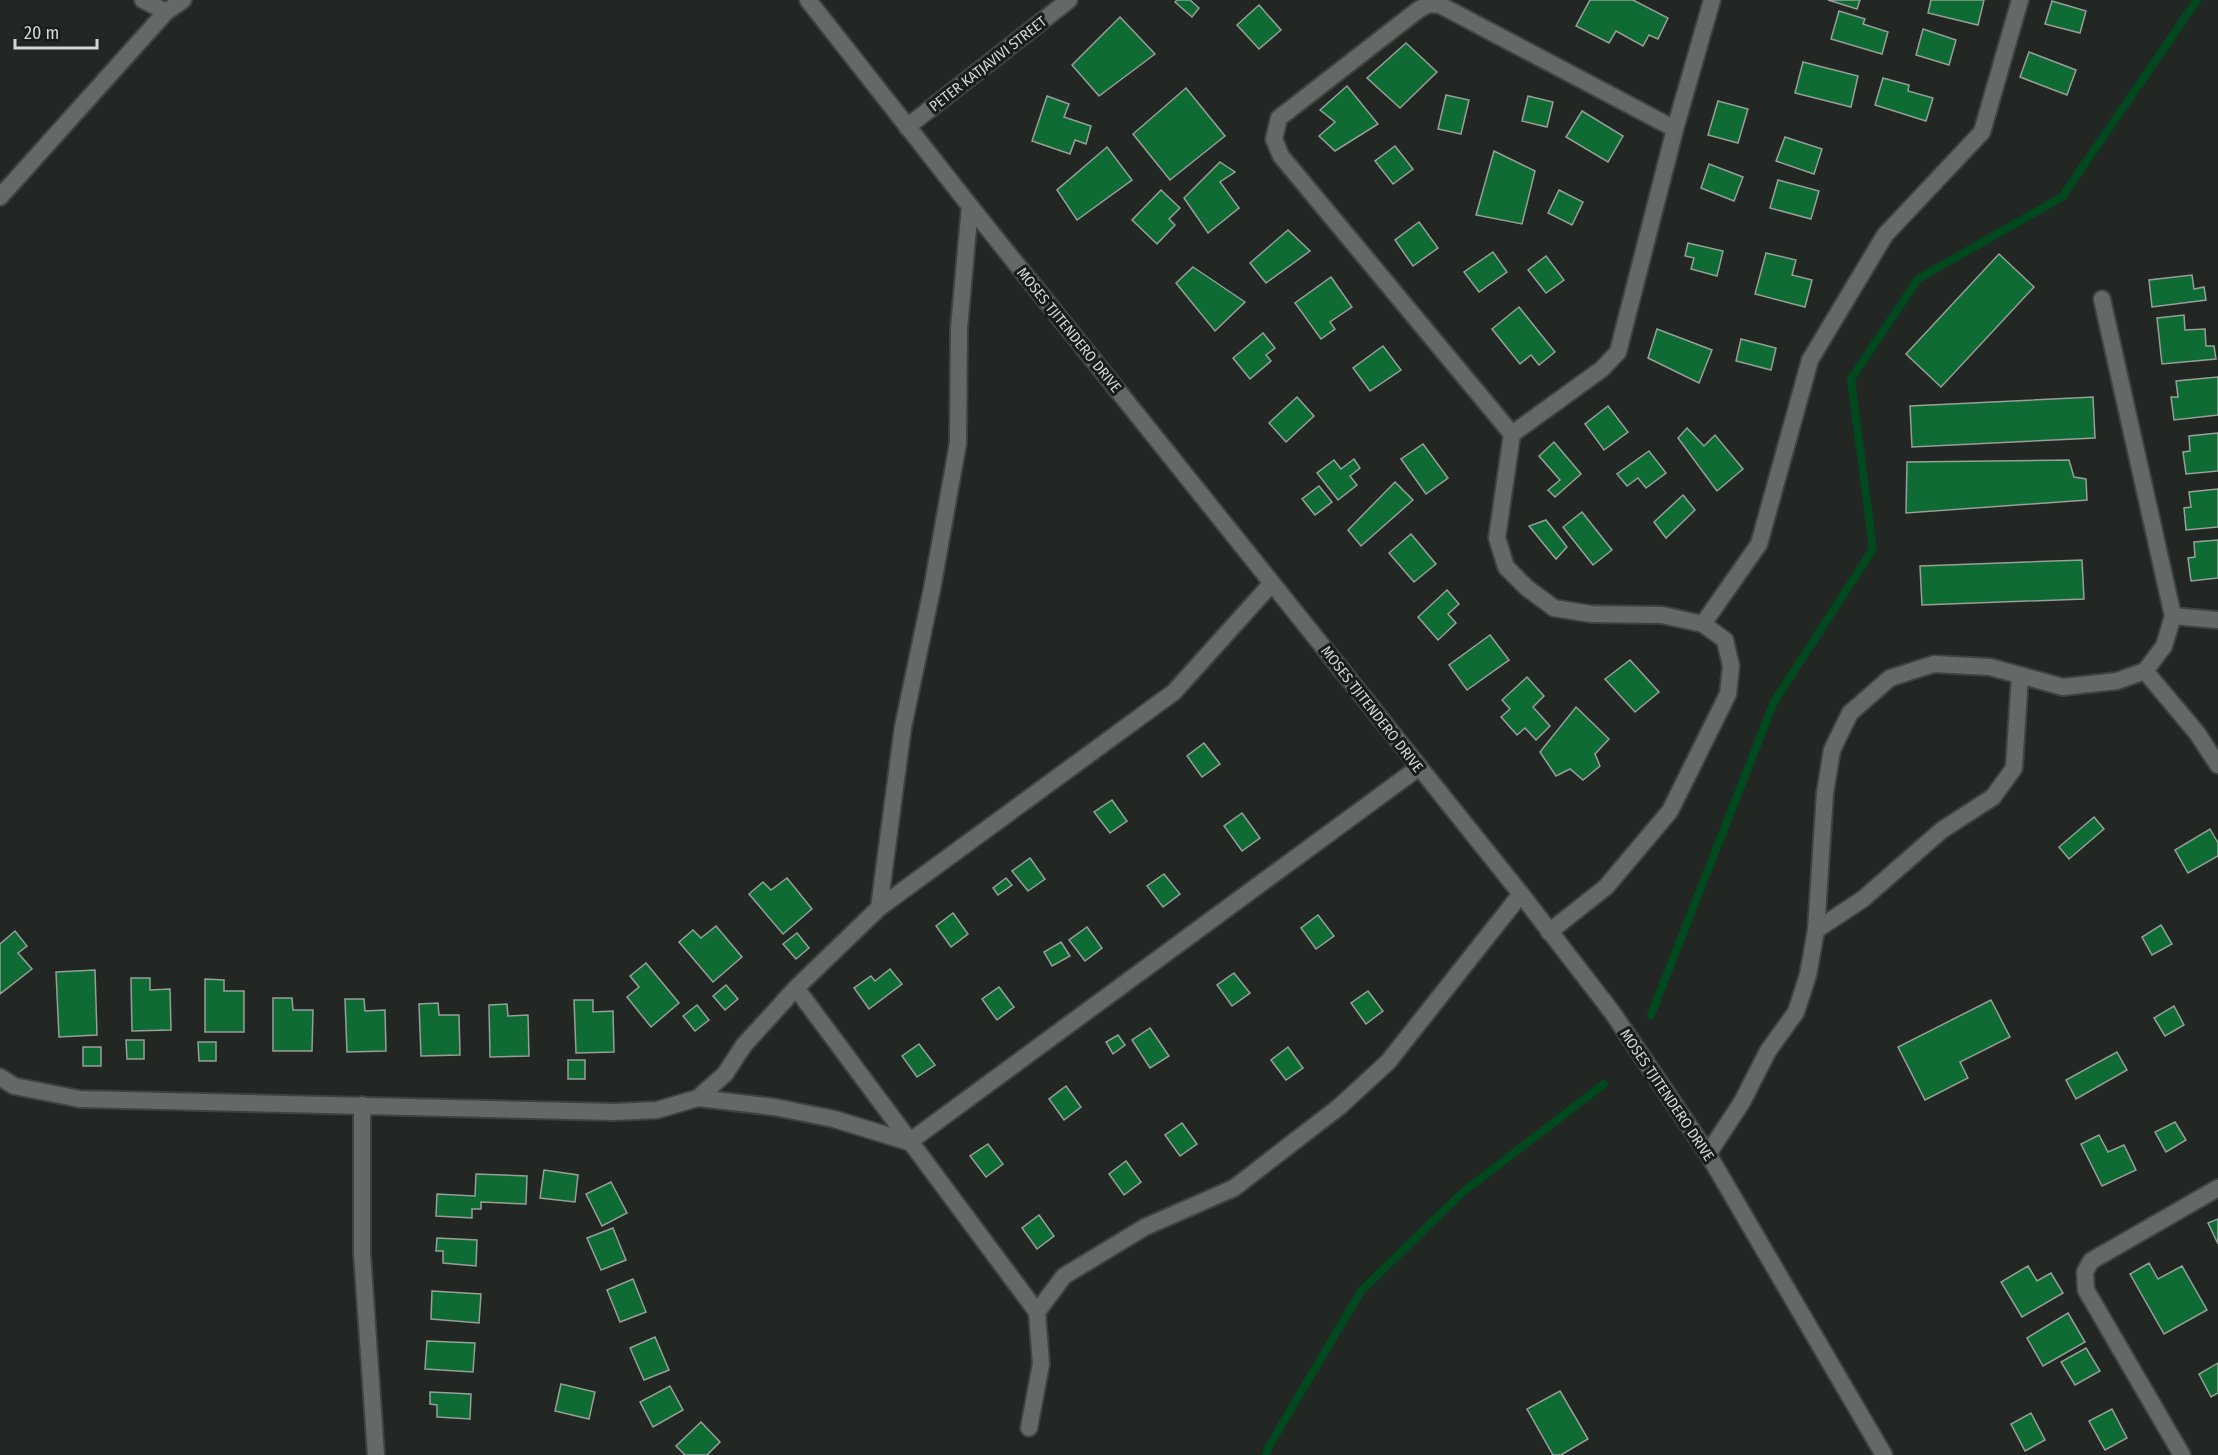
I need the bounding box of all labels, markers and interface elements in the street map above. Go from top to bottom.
scale bar [15,12,98,50]
street label: PETER KATJAVIVI STREET [926,13,1050,115]
text: 20 m [24,22,59,44]
street label: MOSES TJITENDERO DRIVE [1013,264,1125,396]
street label: MOSES TJITENDERO DRIVE [1317,642,1427,776]
street label: MOSES TJITENDERO DRIVE [1616,1026,1718,1164]

